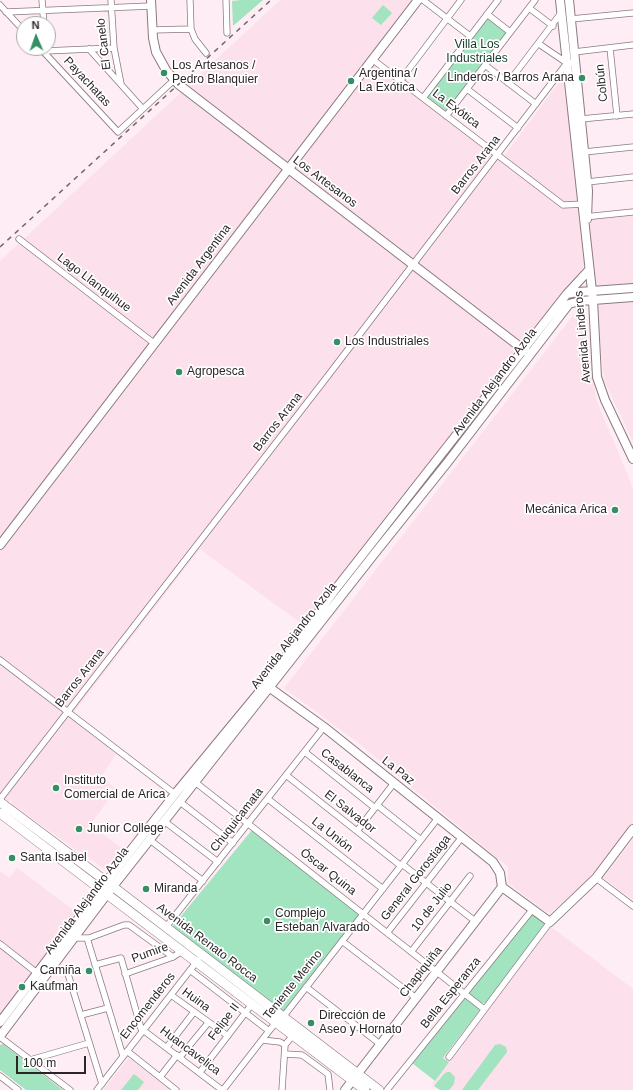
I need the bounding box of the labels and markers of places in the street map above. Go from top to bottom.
place label: Los Artesanos / Pedro Blanquier [172,59,258,87]
place label: Argentina / La Exótica [359,67,417,95]
marker: Los Artesanos / Pedro Blanquier [159,68,169,78]
place label: Linderos / Barros Arana [447,71,574,85]
marker: Linderos / Barros Arana [577,73,587,83]
marker: Argentina / La Exótica [346,76,356,86]
place label: Los Industriales [345,335,429,349]
marker: Los Industriales [332,337,342,347]
place label: Agropesca [187,365,244,379]
marker: Agropesca [174,367,184,377]
place label: Mecánica Arica [525,503,607,517]
marker: Mecánica Arica [610,505,620,515]
place label: Instituto Comercial de Arica [64,774,165,802]
marker: Instituto Comercial de Arica [51,783,61,793]
place label: Junior College [87,822,164,836]
marker: Junior College [74,824,84,834]
place label: Santa Isabel [20,851,87,865]
marker: Santa Isabel [7,853,17,863]
place label: Miranda [154,882,197,896]
marker: Miranda [141,884,151,894]
place label: Complejo Esteban Alvarado [275,907,370,935]
marker: Complejo Esteban Alvarado [262,916,272,926]
place label: Camiña [40,964,81,978]
marker: Camiña [84,966,94,976]
place label: Kaufman [30,980,78,994]
marker: Kaufman [17,982,27,992]
place label: Dirección de Aseo y Hornato [319,1009,402,1037]
marker: Dirección de Aseo y Hornato [306,1018,316,1028]

